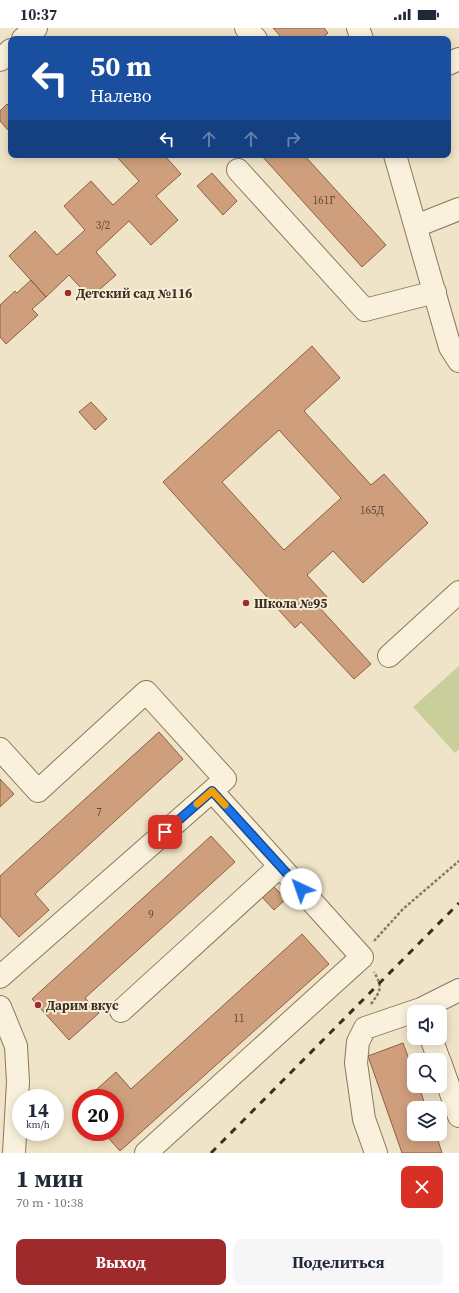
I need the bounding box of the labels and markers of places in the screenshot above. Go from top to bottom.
place label: Детский сад №116 [76,285,192,302]
marker: Детский сад №116 [63,288,73,298]
place label: Школа №95 [254,595,327,612]
marker: Школа №95 [241,598,251,608]
pin [148,815,182,849]
place label: Дарим вкус [46,997,119,1014]
marker: Дарим вкус [33,1000,43,1010]

